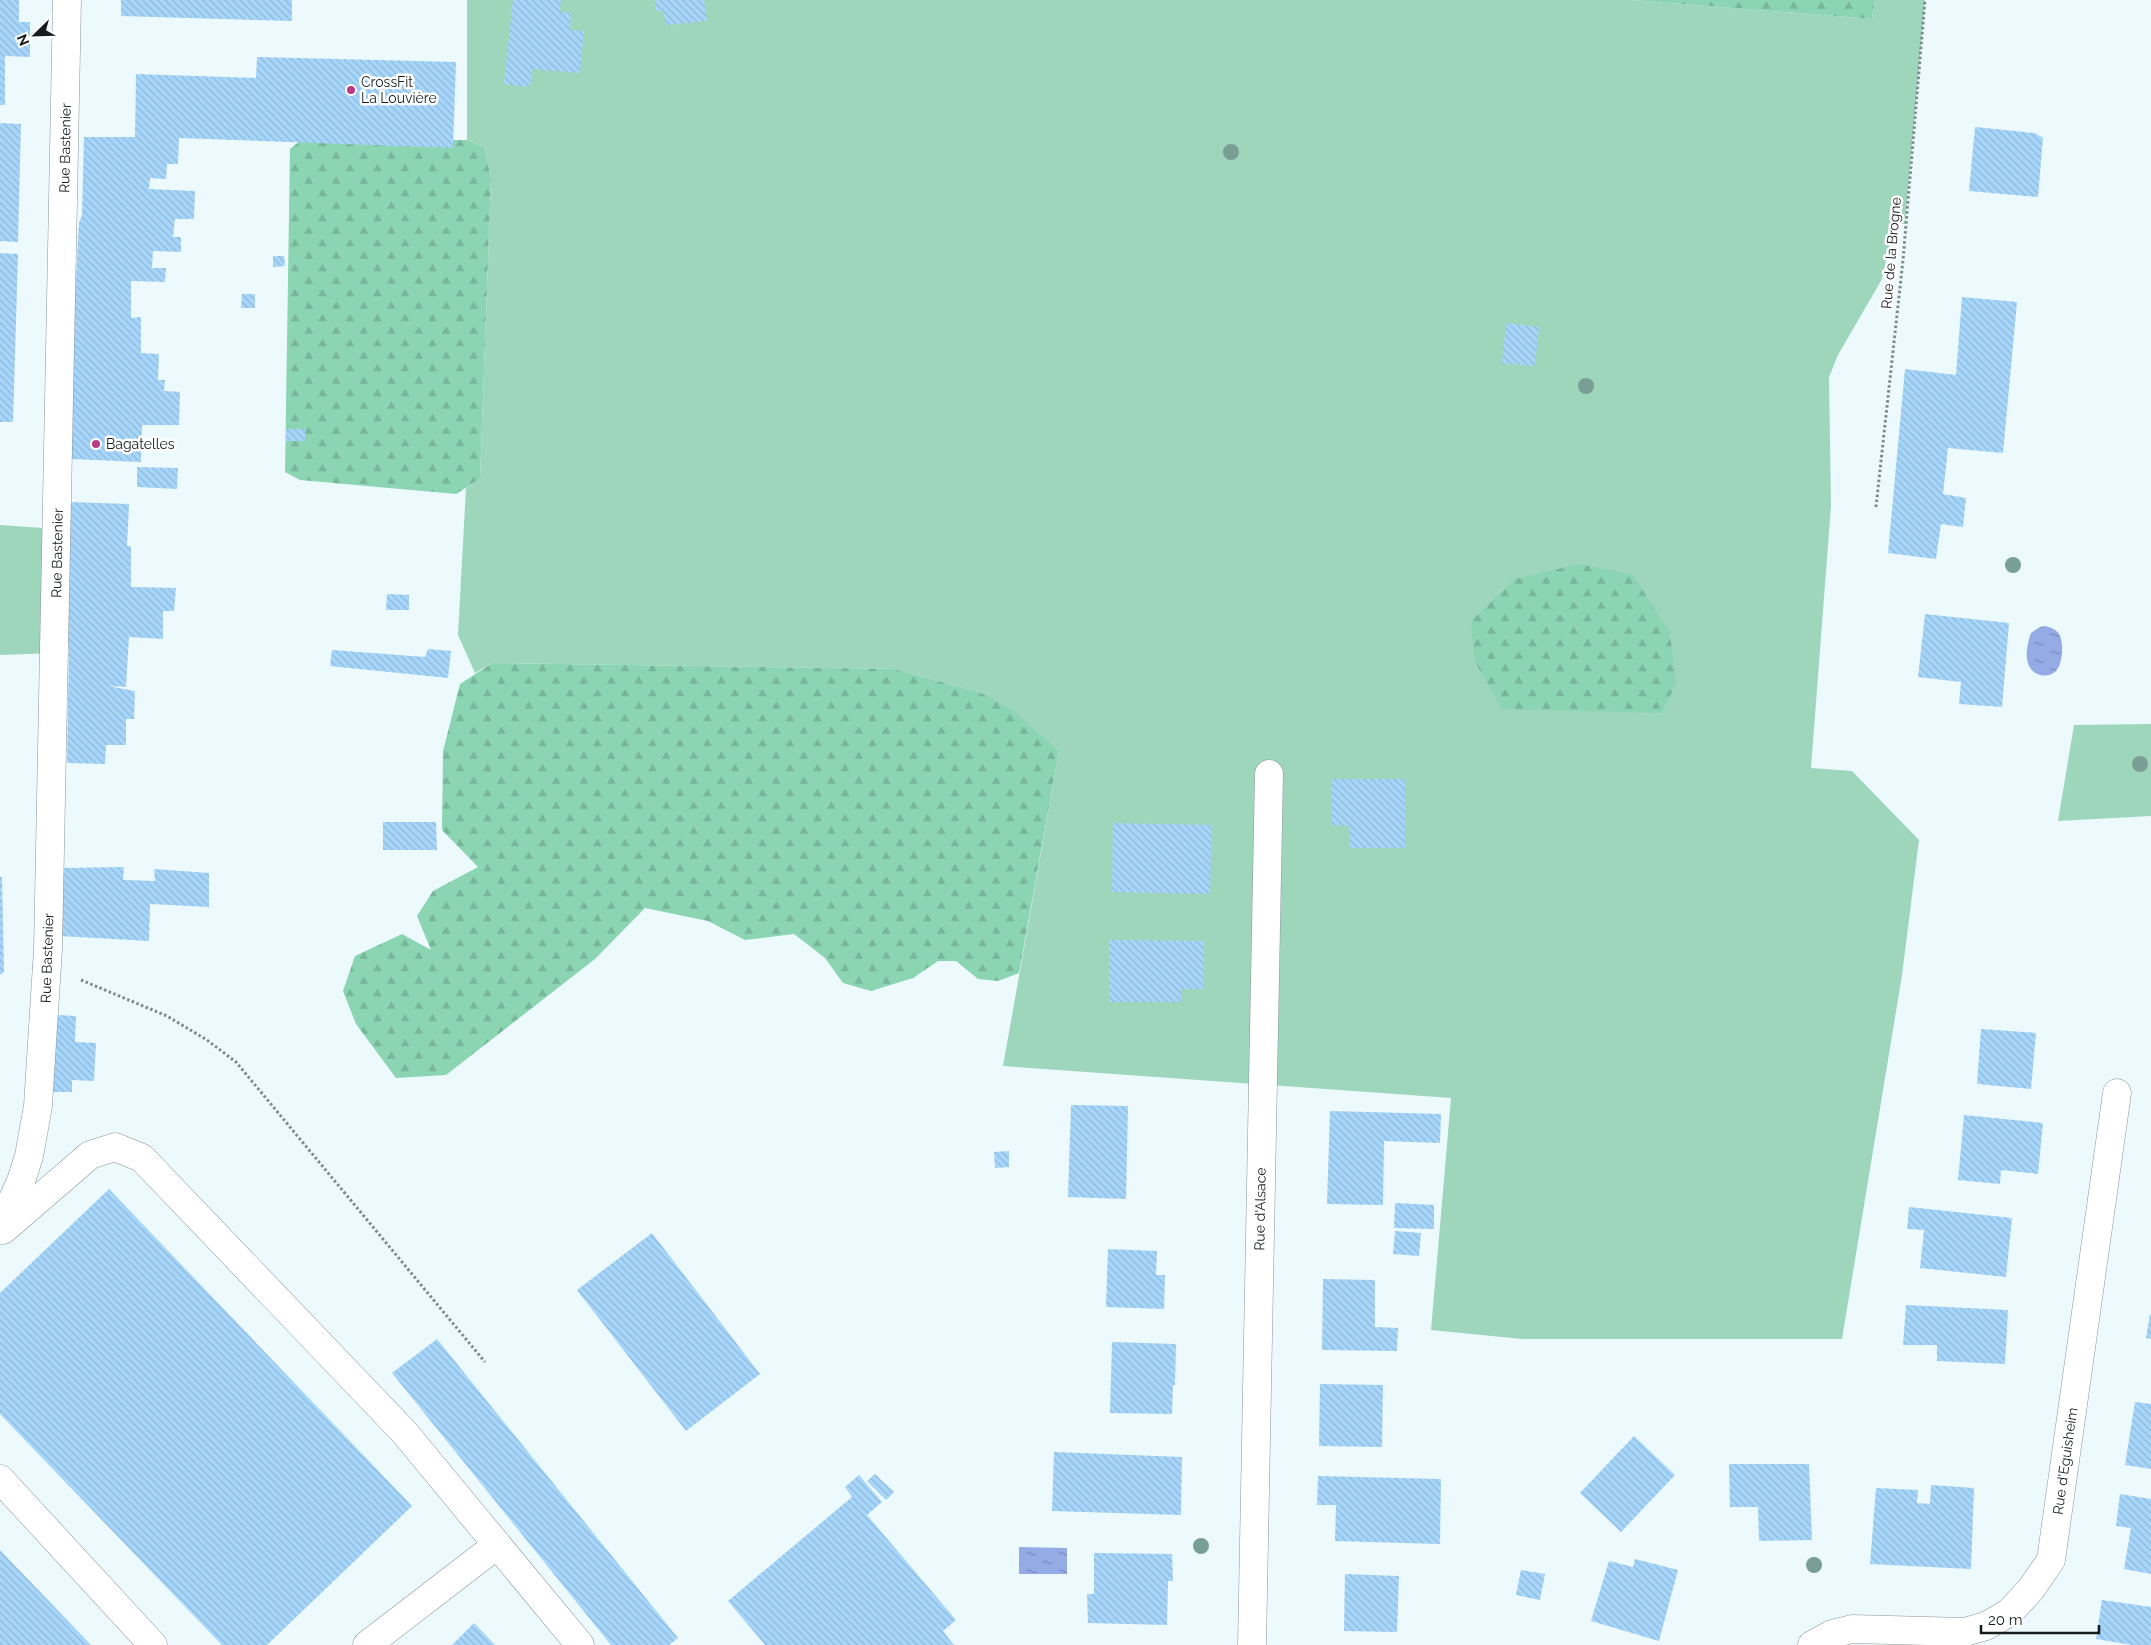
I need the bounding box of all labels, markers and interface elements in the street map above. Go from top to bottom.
north arrow [10,10,60,60]
text: N [14,32,32,48]
place label: CrossFit La Louvière [361,74,437,106]
marker: CrossFit La Louvière [345,84,357,96]
street label: Rue Bastenier [56,103,74,193]
street label: Rue de la Brogne [1878,197,1904,309]
place label: Bagatelles [106,436,175,452]
marker: Bagatelles [90,438,102,450]
street label: Rue Bastenier [48,508,66,598]
street label: Rue Bastenier [37,913,57,1003]
street label: Rue d'Alsace [1251,1167,1269,1251]
street label: Rue d'Eguisheim [2050,1406,2080,1516]
scale bar [1981,1602,2098,1634]
text: 20 m [1988,1611,2023,1629]

